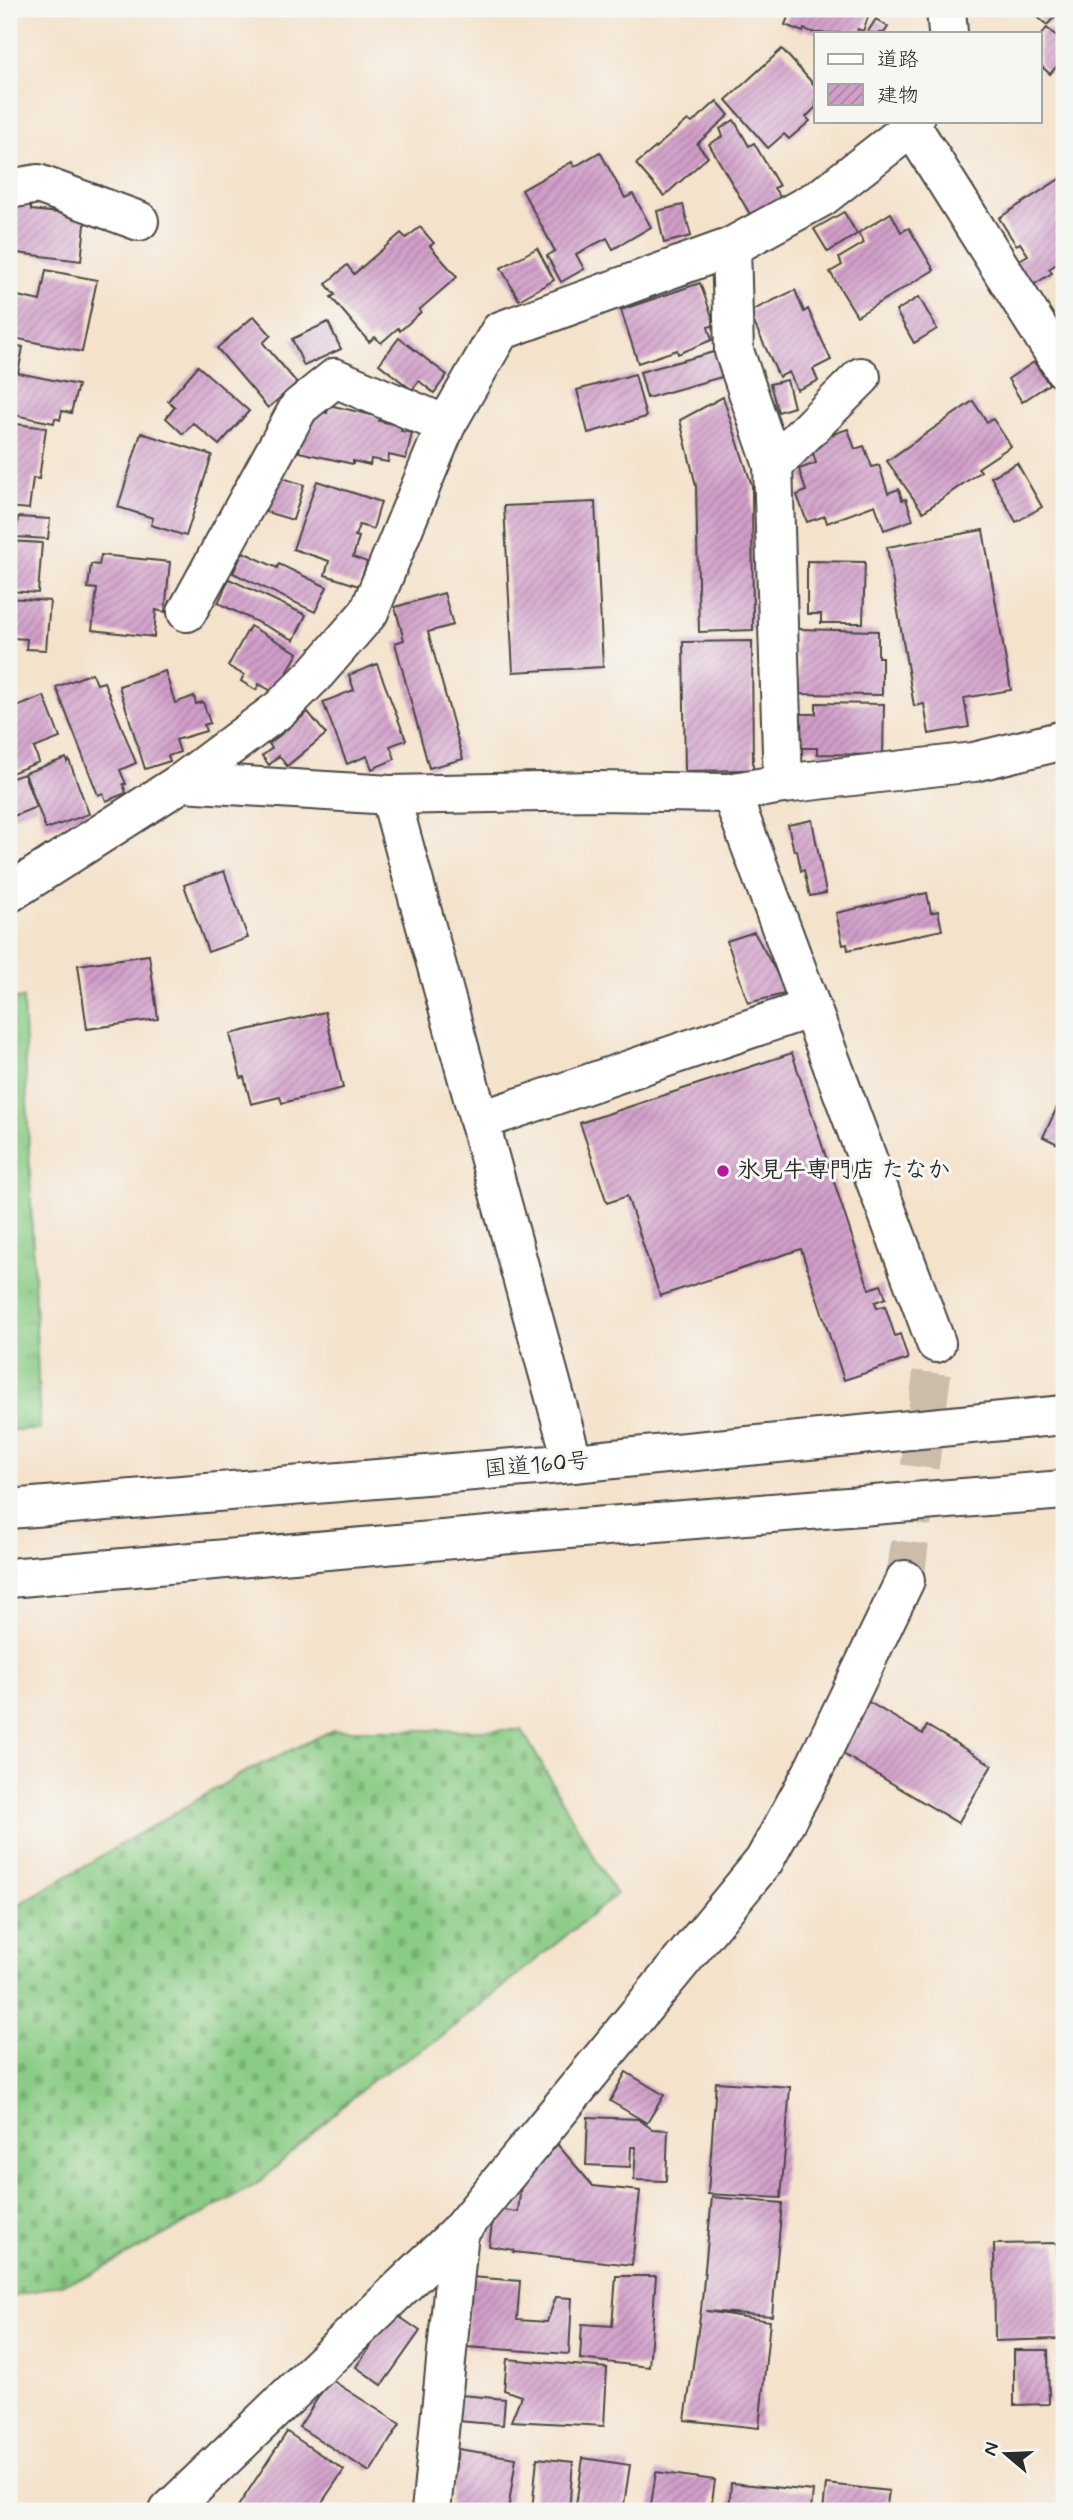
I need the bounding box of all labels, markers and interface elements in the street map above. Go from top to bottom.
legend [814,32,1042,122]
text: 道路 [877,46,919,74]
text: 建物 [877,82,919,110]
place label: 氷見牛専門店 たなか [737,1156,950,1186]
marker: 氷見牛専門店 たなか [715,1163,731,1179]
street label: 国道160号 [483,1446,591,1486]
north arrow [972,2418,1042,2488]
text: N [977,2439,1005,2459]

